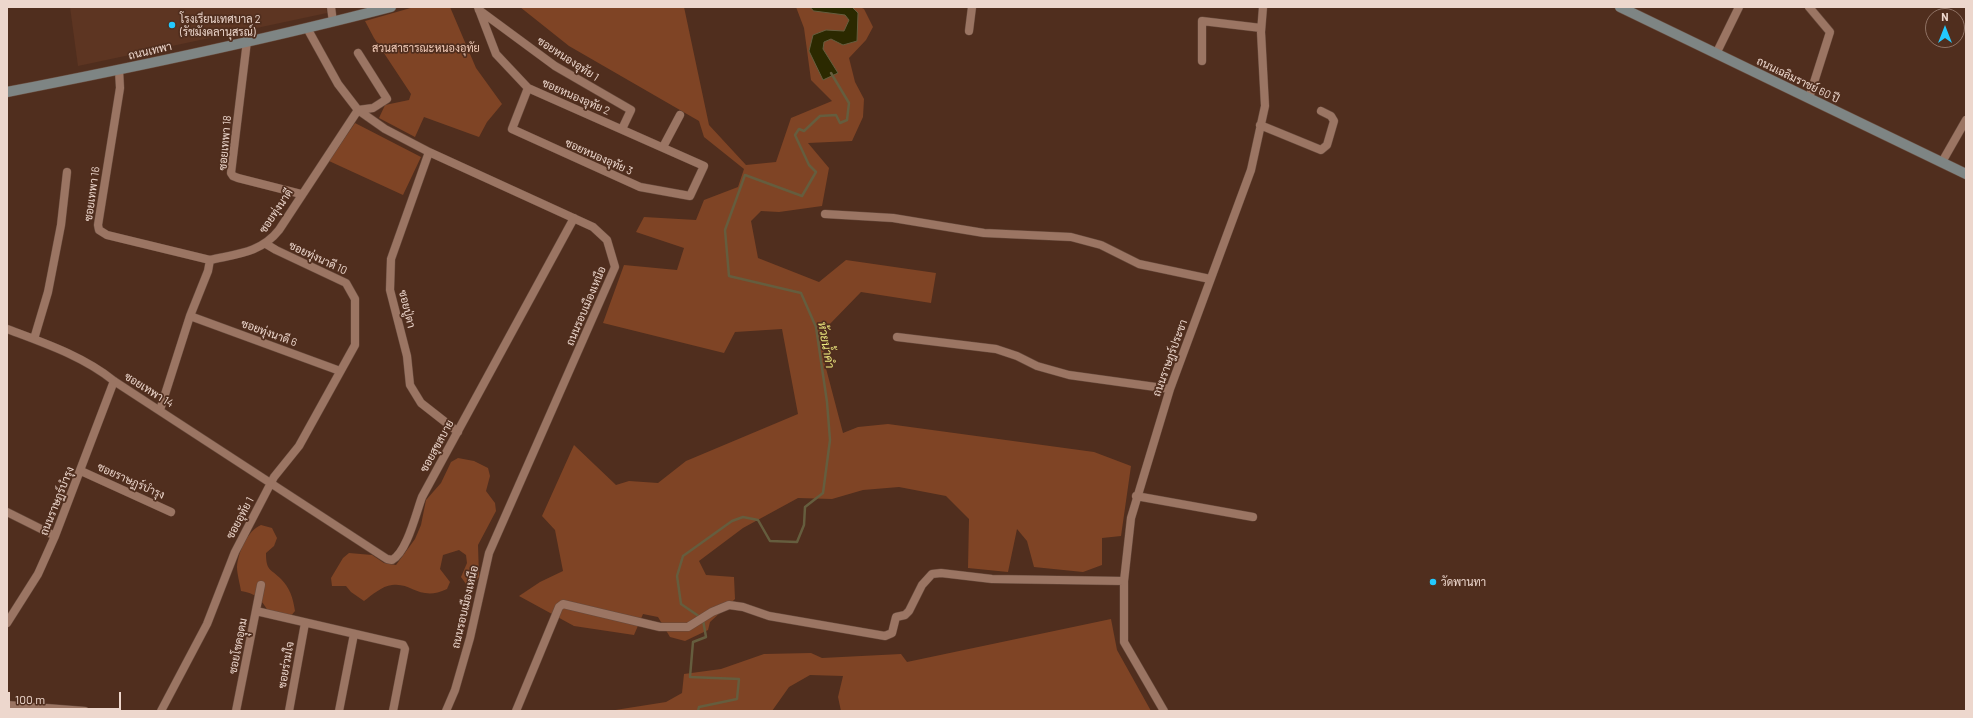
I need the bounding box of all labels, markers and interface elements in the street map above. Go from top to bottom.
north arrow [1925,8,1965,48]
text: N [1941,10,1949,23]
place label: โรงเรียนเทศบาล 2 (รัชมังคลานุสรณ์) [180,12,261,38]
marker: โรงเรียนเทศบาล 2 (รัชมังคลานุสรณ์) [167,20,177,30]
street label: ซอยหนองอุทัย 1 [535,34,601,84]
street label: ถนนเทพา [127,40,173,62]
park label: สวนสาธารณะหนองอุทัย [372,41,480,55]
street label: ถนนเฉลิมราชย์ 60 ปี [1755,54,1841,106]
street label: ซอยหนองอุทัย 2 [540,76,612,118]
street label: ซอยเทพา 18 [216,115,234,171]
street label: ซอยหนองอุทัย 3 [563,136,635,178]
street label: ซอยเทพา 16 [82,166,102,222]
street label: ซอยทุ่งนาดี [256,186,296,236]
street label: ซอยทุ่งนาดี 10 [287,239,349,277]
street label: ถนนรอบเมืองเหนือ [563,264,609,348]
street label: ซอยปู่ตา [396,289,418,329]
street label: ซอยทุ่งนาดี 6 [239,317,299,349]
street label: ถนนราษฎร์ประชา [1150,318,1190,398]
water label: ห้วยน้ำคำ [815,321,837,369]
street label: ซอยเทพา 14 [122,370,176,410]
street label: ซอยสุขสบาย [417,418,457,474]
street label: ซอยราษฏร์บำรุง [95,460,167,502]
street label: ถนนราษฏร์บำรุง [37,465,77,537]
street label: ซอยอุทัย 1 [223,495,257,541]
street label: ถนนรอบเมืองเหนือ [449,564,481,650]
place label: วัดพานทา [1441,575,1486,589]
marker: วัดพานทา [1428,577,1438,587]
street label: ซอยโชคอุุดม [226,617,250,675]
street label: ซอยร่วมใจ [275,640,297,690]
scale bar [10,684,123,710]
text: 100 m [15,692,45,706]

